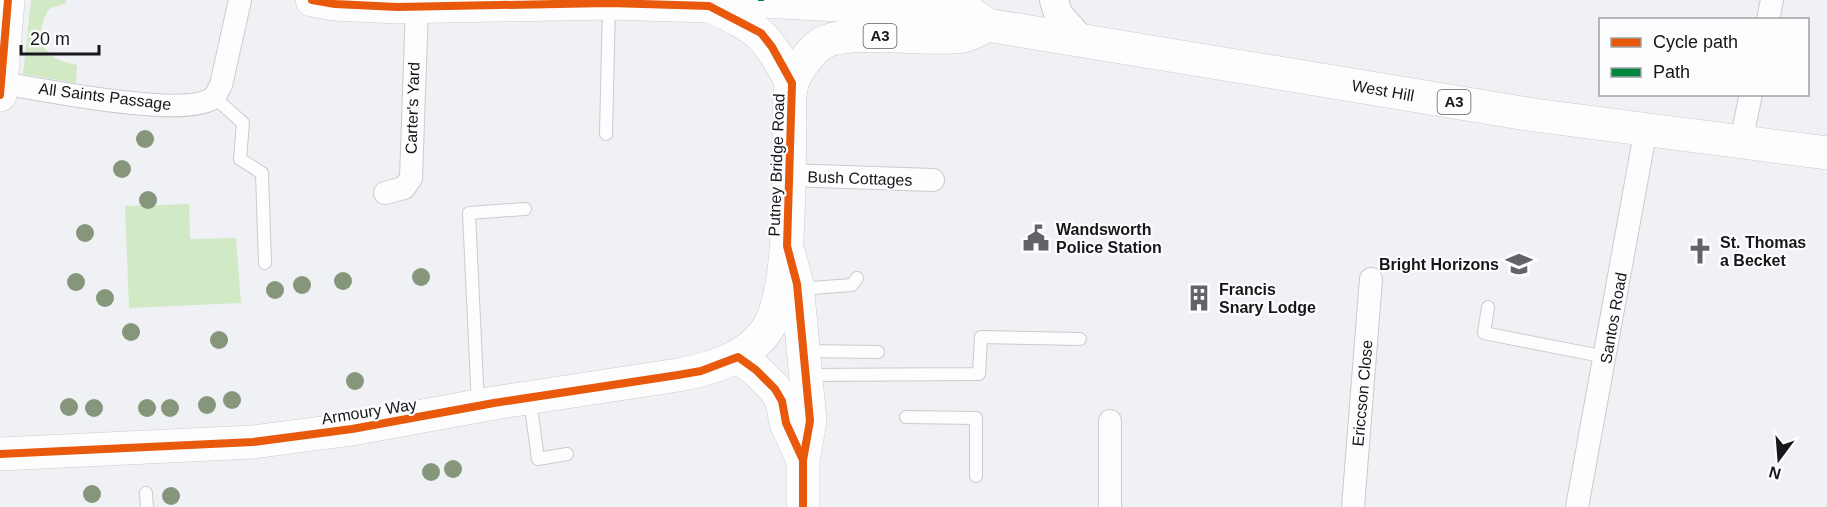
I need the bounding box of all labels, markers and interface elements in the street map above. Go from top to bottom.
scale bar [21,18,99,56]
legend [1599,18,1809,96]
road number: A3 [864,24,896,48]
text: 20 m [30,29,70,49]
text: Cycle path [1653,32,1738,52]
street label: Carter's Yard [402,62,423,154]
text: Path [1653,62,1690,82]
street label: West Hill [1351,77,1415,104]
street label: All Saints Passage [38,80,172,113]
road number: A3 [1438,90,1470,114]
street label: Putney Bridge Road [766,93,787,237]
street label: Bush Cottages [807,168,913,189]
place label: Wandsworth Police Station [1056,221,1162,256]
public building icon: Wandsworth Police Station [1021,223,1051,253]
place label: St. Thomas a Becket [1720,234,1806,269]
church icon: St. Thomas a Becket [1685,236,1715,266]
school or university icon: Bright Horizons [1504,249,1534,279]
place label: Bright Horizons [1379,256,1499,273]
street label: Santos Road [1597,271,1630,365]
place label: Francis Snary Lodge [1219,281,1316,316]
building icon: Francis Snary Lodge [1184,283,1214,313]
street label: Ericcson Close [1349,339,1376,447]
street label: Armoury Way [320,396,418,427]
north arrow [1749,429,1809,489]
text: N [1767,463,1783,483]

